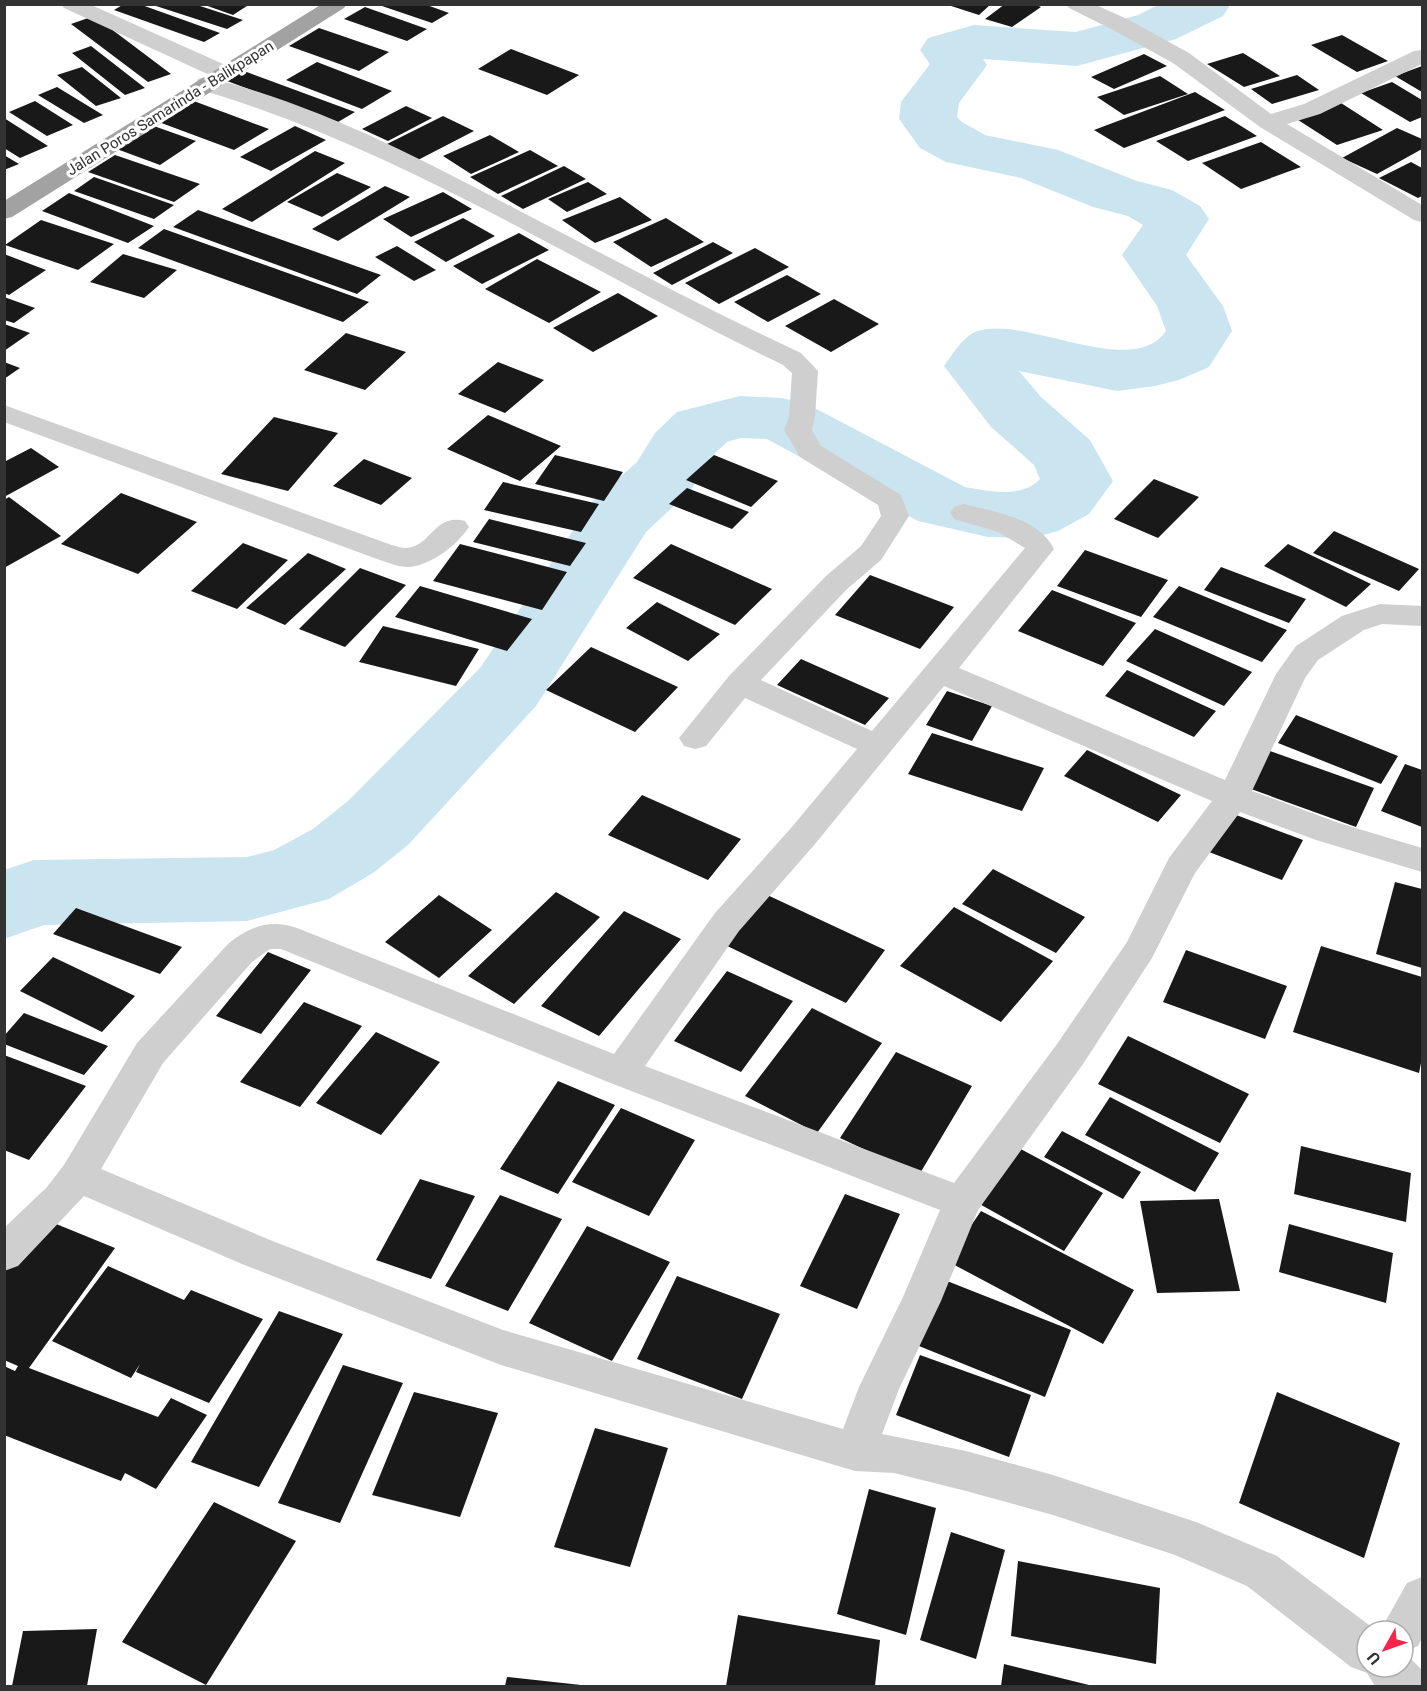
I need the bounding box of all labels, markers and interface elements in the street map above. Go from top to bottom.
street label: Jalan Poros Samarinda - Balikpapan [63,37,277,179]
north arrow [1355,1619,1415,1679]
text: U [1363,1648,1385,1668]

